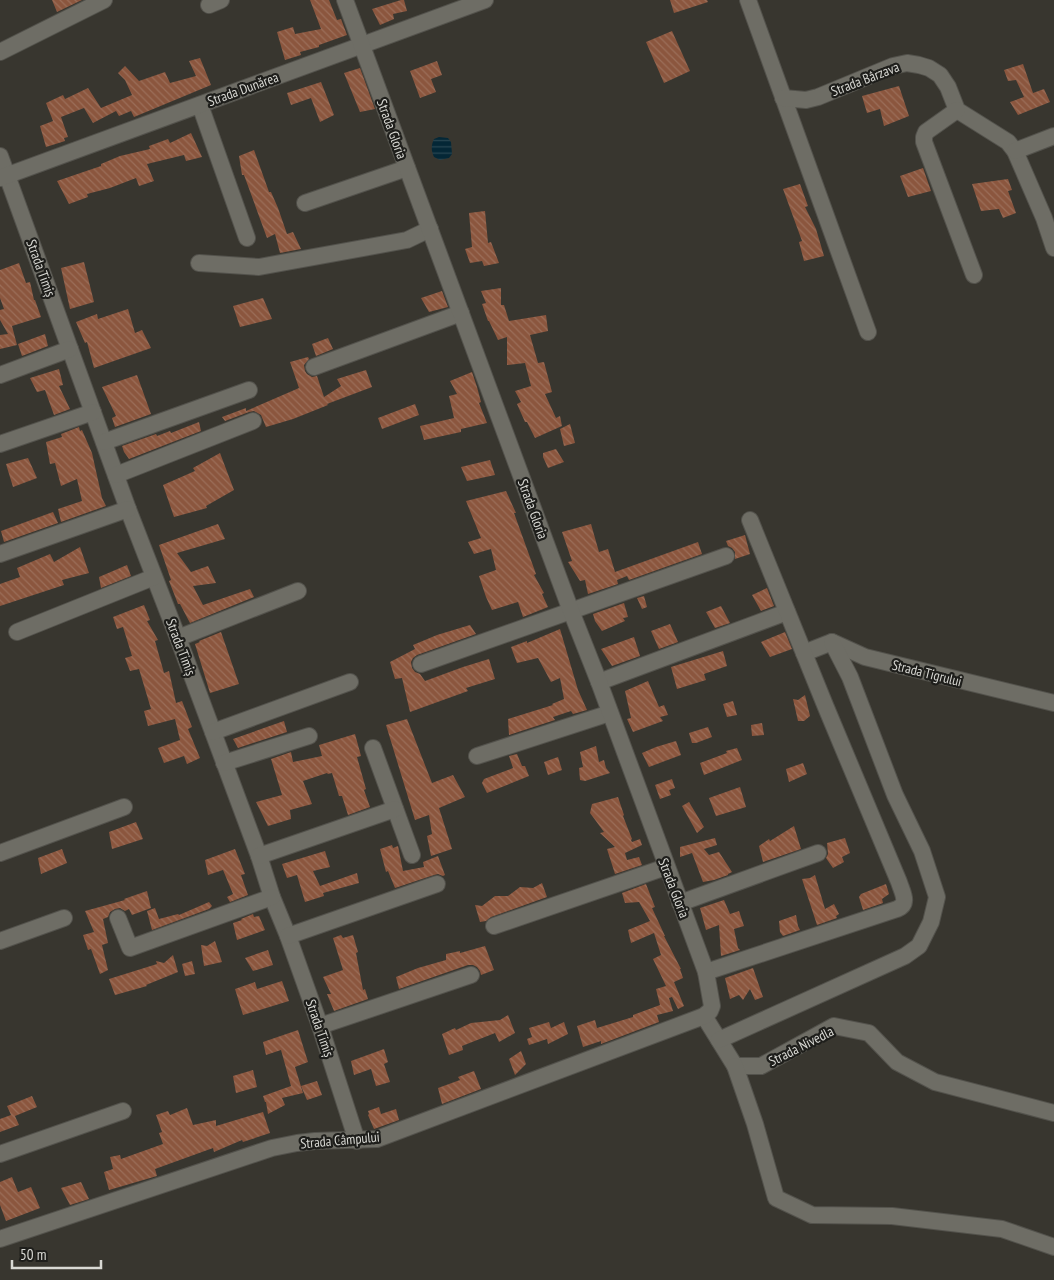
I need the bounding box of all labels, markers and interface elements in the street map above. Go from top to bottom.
street label: Strada Bârzava [828,58,902,100]
street label: Strada Dunărea [205,68,281,110]
street label: Strada Gloria [373,97,411,161]
street label: Strada Timiș [22,237,60,299]
street label: Strada Gloria [514,477,552,541]
street label: Strada Timiș [162,616,200,678]
street label: Strada Tigrului [890,656,964,690]
street label: Strada Gloria [654,856,694,920]
street label: Strada Timiș [302,997,338,1059]
street label: Strada Nivedla [765,1022,837,1070]
street label: Strada Câmpului [300,1128,380,1152]
scale bar [12,1238,101,1270]
text: 50 m [20,1245,46,1264]

